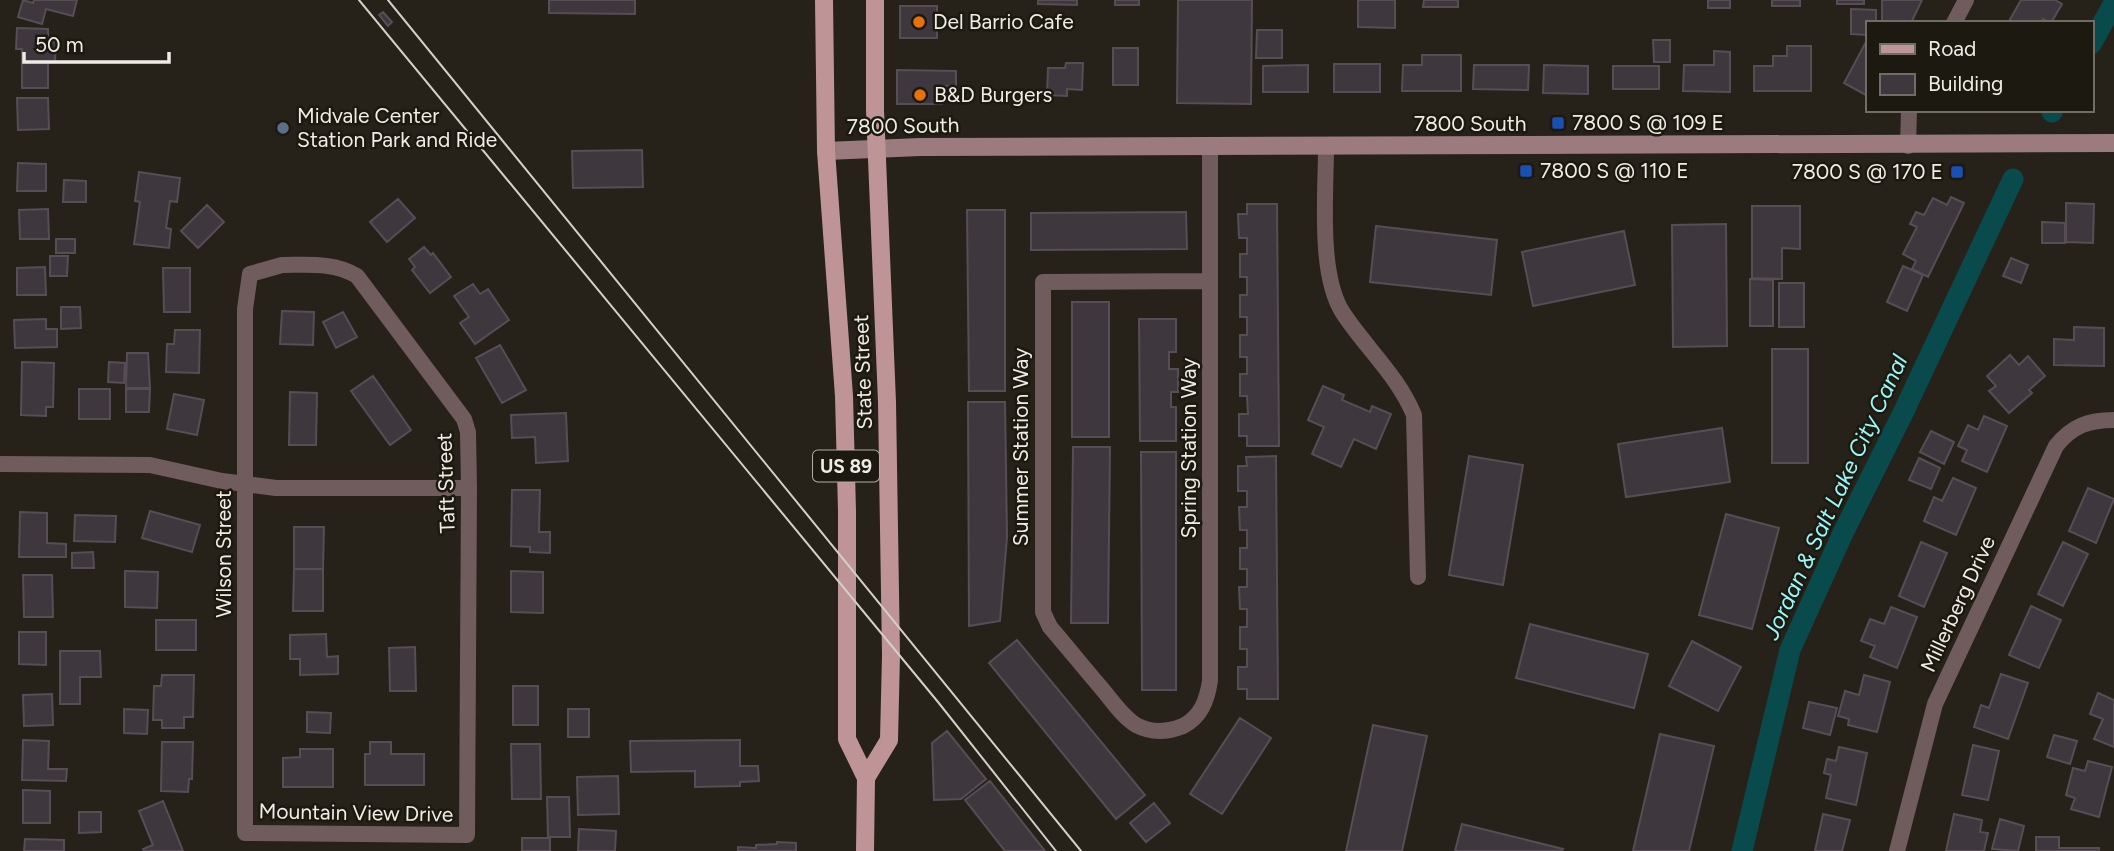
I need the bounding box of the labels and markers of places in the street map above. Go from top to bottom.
place label: Del Barrio Cafe [933,9,1074,34]
marker: Del Barrio Cafe [911,14,927,30]
place label: B&D Burgers [934,82,1052,107]
marker: B&D Burgers [912,87,928,103]
place label: Midvale Center Station Park and Ride [297,103,497,152]
place label: 7800 S @ 109 E [1572,110,1724,135]
marker: 7800 S @ 109 E [1550,115,1566,131]
marker: Midvale Center Station Park and Ride [275,120,291,136]
place label: 7800 S @ 110 E [1540,158,1689,183]
place label: 7800 S @ 170 E [1792,159,1943,184]
marker: 7800 S @ 110 E [1518,163,1534,179]
marker: 7800 S @ 170 E [1949,164,1965,180]

